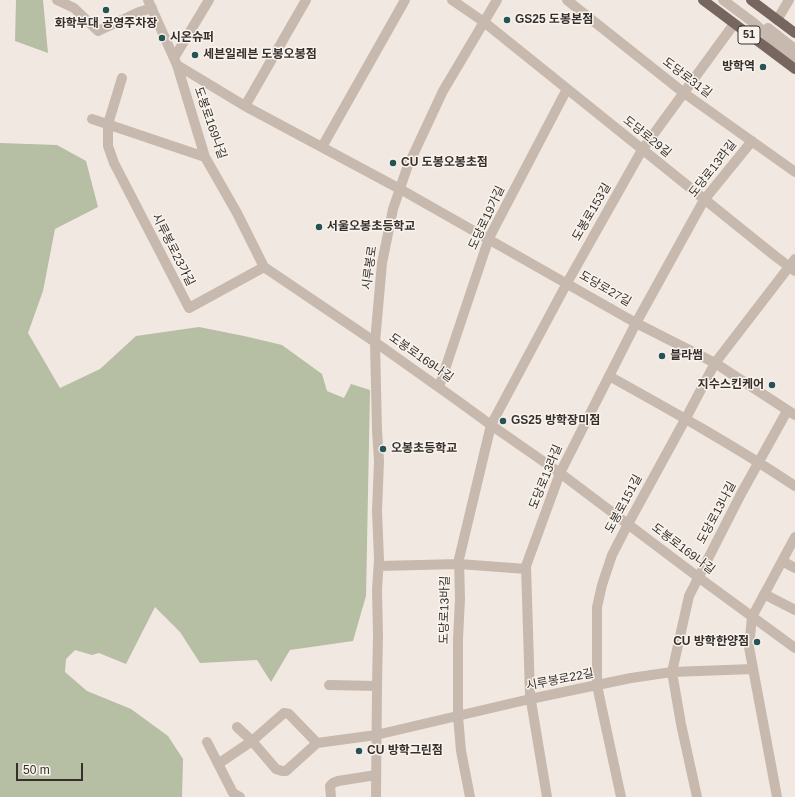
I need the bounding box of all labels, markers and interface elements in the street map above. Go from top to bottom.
marker: 화학부대 공영주차장 [101,5,111,15]
place label: GS25 도봉본점 [515,13,593,27]
marker: GS25 도봉본점 [502,15,512,25]
place label: 화학부대 공영주차장 [55,17,157,31]
road number: 51 [738,26,760,44]
place label: 시온슈퍼 [170,31,214,45]
marker: 시온슈퍼 [157,33,167,43]
place label: 세븐일레븐 도봉오봉점 [203,48,317,62]
marker: 세븐일레븐 도봉오봉점 [190,50,200,60]
street label: 도당로31길 [660,55,714,101]
place label: 방학역 [722,60,755,74]
marker: 방학역 [758,62,768,72]
street label: 도봉로169나길 [191,85,229,161]
street label: 도당로29길 [620,113,674,161]
street label: 도당로13라길 [686,138,740,200]
place label: CU 도봉오봉초점 [401,156,488,170]
marker: CU 도봉오봉초점 [388,158,398,168]
street label: 도봉로153길 [570,181,614,243]
street label: 도당로19가길 [466,184,508,252]
street label: 시루봉로23가길 [149,211,197,289]
place label: 서울오봉초등학교 [327,220,415,234]
marker: 서울오봉초등학교 [314,222,324,232]
street label: 시루봉로 [360,245,380,291]
street label: 도당로27길 [576,268,634,310]
street label: 도봉로169나길 [386,331,456,385]
place label: 블라썸 [670,349,703,363]
marker: 블라썸 [657,351,667,361]
place label: 지수스킨케어 [698,378,764,392]
marker: 지수스킨케어 [767,380,777,390]
place label: GS25 방학장미점 [511,414,600,428]
marker: GS25 방학장미점 [498,416,508,426]
place label: 오봉초등학교 [391,442,457,456]
street label: 도당로13라길 [526,443,566,511]
marker: 오봉초등학교 [378,444,388,454]
street label: 도봉로151길 [603,472,645,536]
street label: 도당로13나길 [695,479,739,547]
street label: 도봉로169나길 [649,521,717,577]
street label: 도당로13바길 [437,576,453,644]
place label: CU 방학한양점 [673,635,749,649]
marker: CU 방학한양점 [752,637,762,647]
street label: 시루봉로22길 [525,666,595,694]
place label: CU 방학그린점 [367,744,443,758]
marker: CU 방학그린점 [354,746,364,756]
scale bar [18,755,85,781]
text: 50 m [23,763,50,777]

